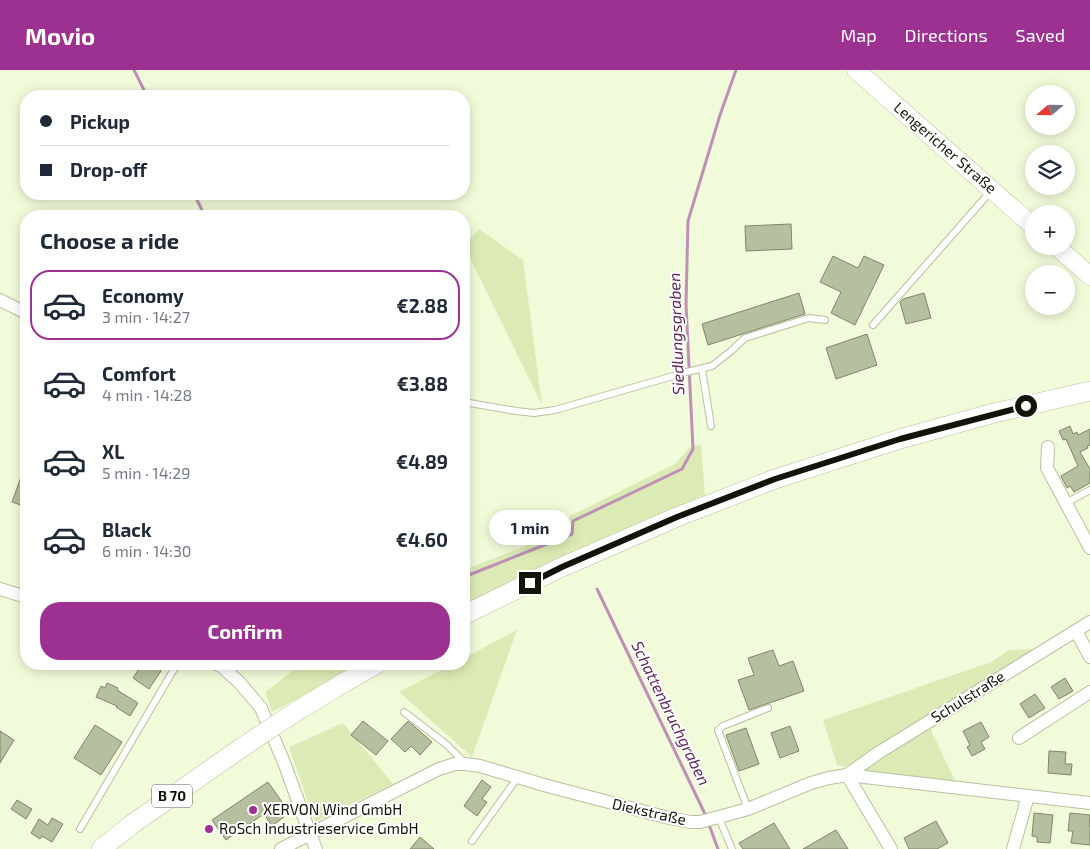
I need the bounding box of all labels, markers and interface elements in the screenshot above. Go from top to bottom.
text: Movio [25,21,95,50]
text: Map [840,24,877,46]
text: Directions [905,24,988,46]
text: Saved [1016,24,1065,46]
north arrow [1025,85,1075,135]
map controls [1025,85,1075,315]
street label: Lengericher Straße [891,98,1001,197]
text: Pickup [70,110,130,133]
button: layers [1025,145,1075,195]
text: Drop-off [70,158,147,181]
button: + [1025,205,1075,255]
text: Choose a ride [40,227,179,253]
button: − [1025,265,1075,315]
water label: Siedlungsgraben [664,272,687,396]
icon: car [42,283,87,328]
text: Economy [102,284,184,307]
text: €2.88 [396,294,448,317]
text: 3 min · 14:27 [102,307,190,326]
icon: car [42,361,87,406]
text: Comfort [102,362,176,385]
text: €3.88 [397,372,448,395]
text: 4 min · 14:28 [102,385,192,404]
route start [1015,395,1037,417]
icon: car [42,439,87,484]
text: XL [102,440,124,463]
text: €4.89 [396,450,448,473]
text: 5 min · 14:29 [102,463,190,482]
callout: 1 min [489,510,571,546]
icon: car [42,517,87,562]
text: Black [102,518,152,541]
text: 1 min [511,518,549,537]
text: €4.60 [396,528,448,551]
text: 6 min · 14:30 [102,541,191,560]
route end [519,572,541,594]
button: Confirm [40,602,450,660]
water label: Schattenbruchgraben [628,638,715,788]
street label: Schulstraße [927,666,1008,726]
road number: B 70 [152,784,192,808]
street label: Diekstraße [611,794,688,828]
place label: XERVON Wind GmbH [263,800,402,818]
marker: XERVON Wind GmbH [247,804,259,816]
place label: RoSch Industrieservice GmbH [219,819,418,837]
marker: RoSch Industrieservice GmbH [203,823,215,835]

